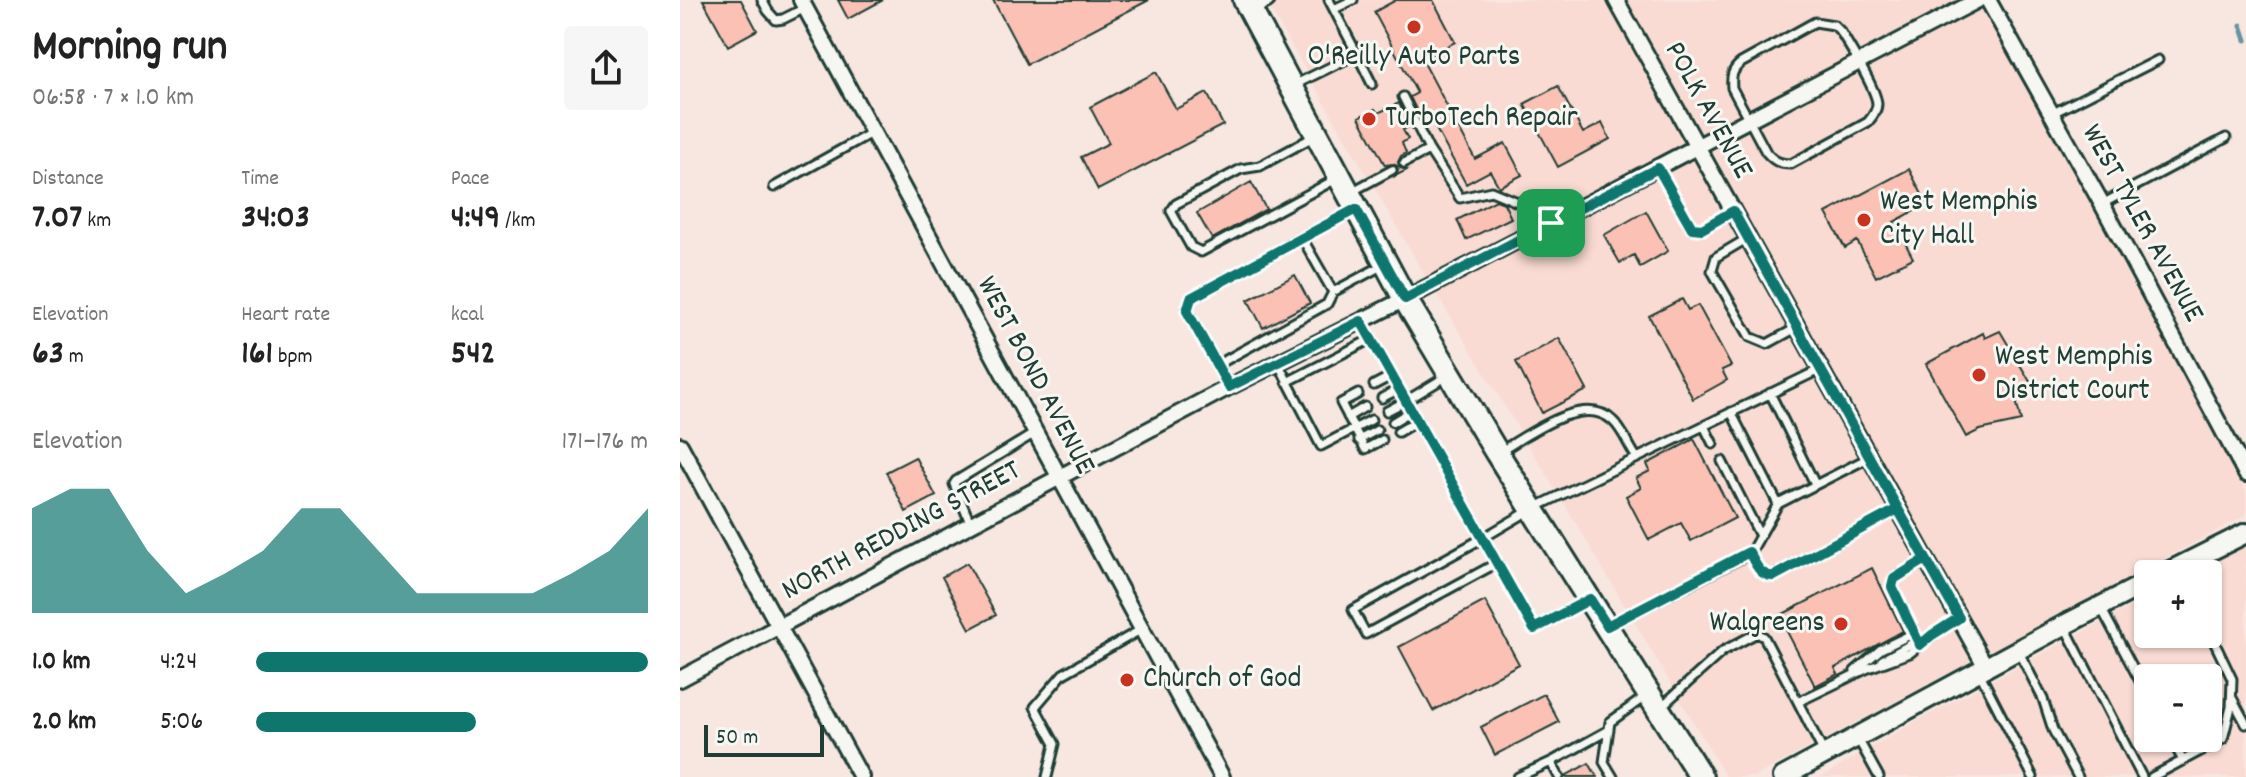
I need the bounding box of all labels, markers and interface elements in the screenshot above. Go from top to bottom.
text: Morning run [32,18,227,81]
marker: O'Reilly Auto Parts [1405,18,1423,36]
button: share [564,26,648,110]
street label: POLK AVENUE [1652,34,1763,188]
place label: O'Reilly Auto Parts [1308,37,1520,80]
text: 06:58 · 7 × 1.0 km [32,80,194,117]
place label: TurboTech Repair [1385,98,1578,141]
marker: TurboTech Repair [1360,110,1378,128]
street label: WEST TYLER AVENUE [2069,117,2213,331]
text: Distance [32,164,104,195]
text: Time [241,164,279,195]
text: Pace [451,164,490,195]
place label: West Memphis City Hall [1880,182,2038,259]
pin [1517,189,1585,257]
text: 7.07 [32,195,82,244]
text: 34:03 [241,195,310,244]
text: 4:49 [451,195,500,244]
icon: arrive [1529,201,1573,245]
text: km [82,206,111,237]
text: /km [500,206,536,237]
marker: West Memphis City Hall [1855,211,1873,229]
street label: WEST BOND AVENUE [964,269,1105,483]
text: Elevation [32,300,109,331]
text: Heart rate [241,300,330,331]
text: kcal [451,300,484,331]
text: 63 [32,331,64,380]
text: 161 [241,331,273,380]
text: 542 [451,331,495,380]
place label: West Memphis District Court [1995,337,2153,414]
text: m [64,342,84,373]
text: bpm [273,342,313,373]
marker: West Memphis District Court [1970,366,1988,384]
text: Elevation [32,424,122,461]
text: 171–176 m [562,424,648,461]
street label: NORTH REDDING STREET [775,451,1029,613]
map controls [2134,560,2222,752]
button: + [2134,560,2222,648]
place label: Walgreens [1709,603,1825,646]
marker: Walgreens [1832,615,1850,633]
text: 1.0 km [32,644,91,681]
text: 4:24 [160,644,197,681]
place label: Church of God [1143,659,1302,702]
button: − [2134,664,2222,752]
marker: Church of God [1118,671,1136,689]
text: 2.0 km [32,704,96,741]
text: 5:06 [160,704,203,741]
scale bar [704,721,824,757]
text: 50 m [716,723,758,754]

